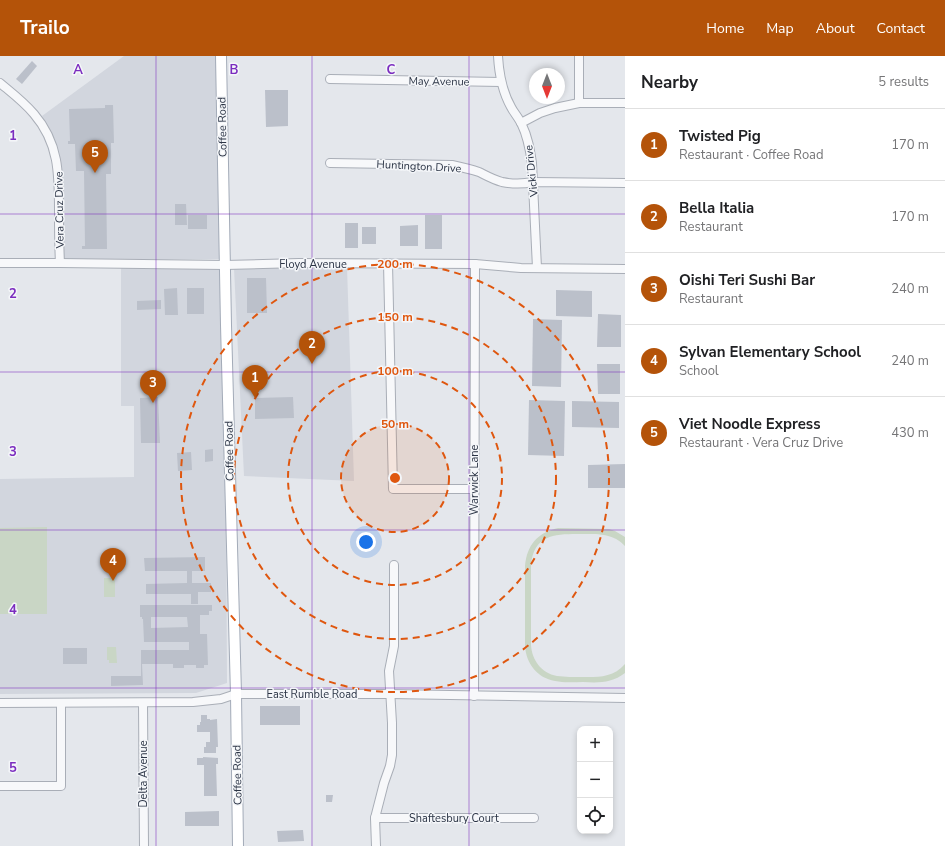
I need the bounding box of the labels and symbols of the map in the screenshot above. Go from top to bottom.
text: A [73,61,83,79]
text: B [230,61,239,79]
text: C [387,61,396,79]
north arrow [529,68,565,104]
street label: May Avenue [408,73,470,90]
street label: Coffee Road [214,97,231,157]
text: 1 [9,127,17,145]
pin: 5 [82,140,108,173]
street label: Vicki Drive [521,144,542,199]
street label: Huntington Drive [376,157,462,176]
street label: Vera Cruz Drive [51,171,68,250]
text: 200 m [377,256,413,272]
street label: Floyd Avenue [279,257,347,272]
text: 2 [9,285,17,303]
text: 150 m [377,309,413,325]
pin: 2 [299,331,325,364]
text: 100 m [377,363,413,379]
pin: 1 [242,365,268,398]
pin: 3 [140,370,166,403]
text: 50 m [381,416,409,432]
street label: Coffee Road [221,421,238,481]
text: 3 [9,443,17,461]
street label: Warwick Lane [467,445,482,515]
centre of rings [388,471,402,485]
your location [356,532,376,552]
pin: 4 [100,548,126,581]
text: 4 [9,601,17,619]
street label: East Rumble Road [267,687,357,702]
street label: Delta Avenue [136,740,151,808]
street label: Coffee Road [229,745,246,805]
text: 5 [9,759,17,777]
street label: Shaftesbury Court [409,811,499,826]

